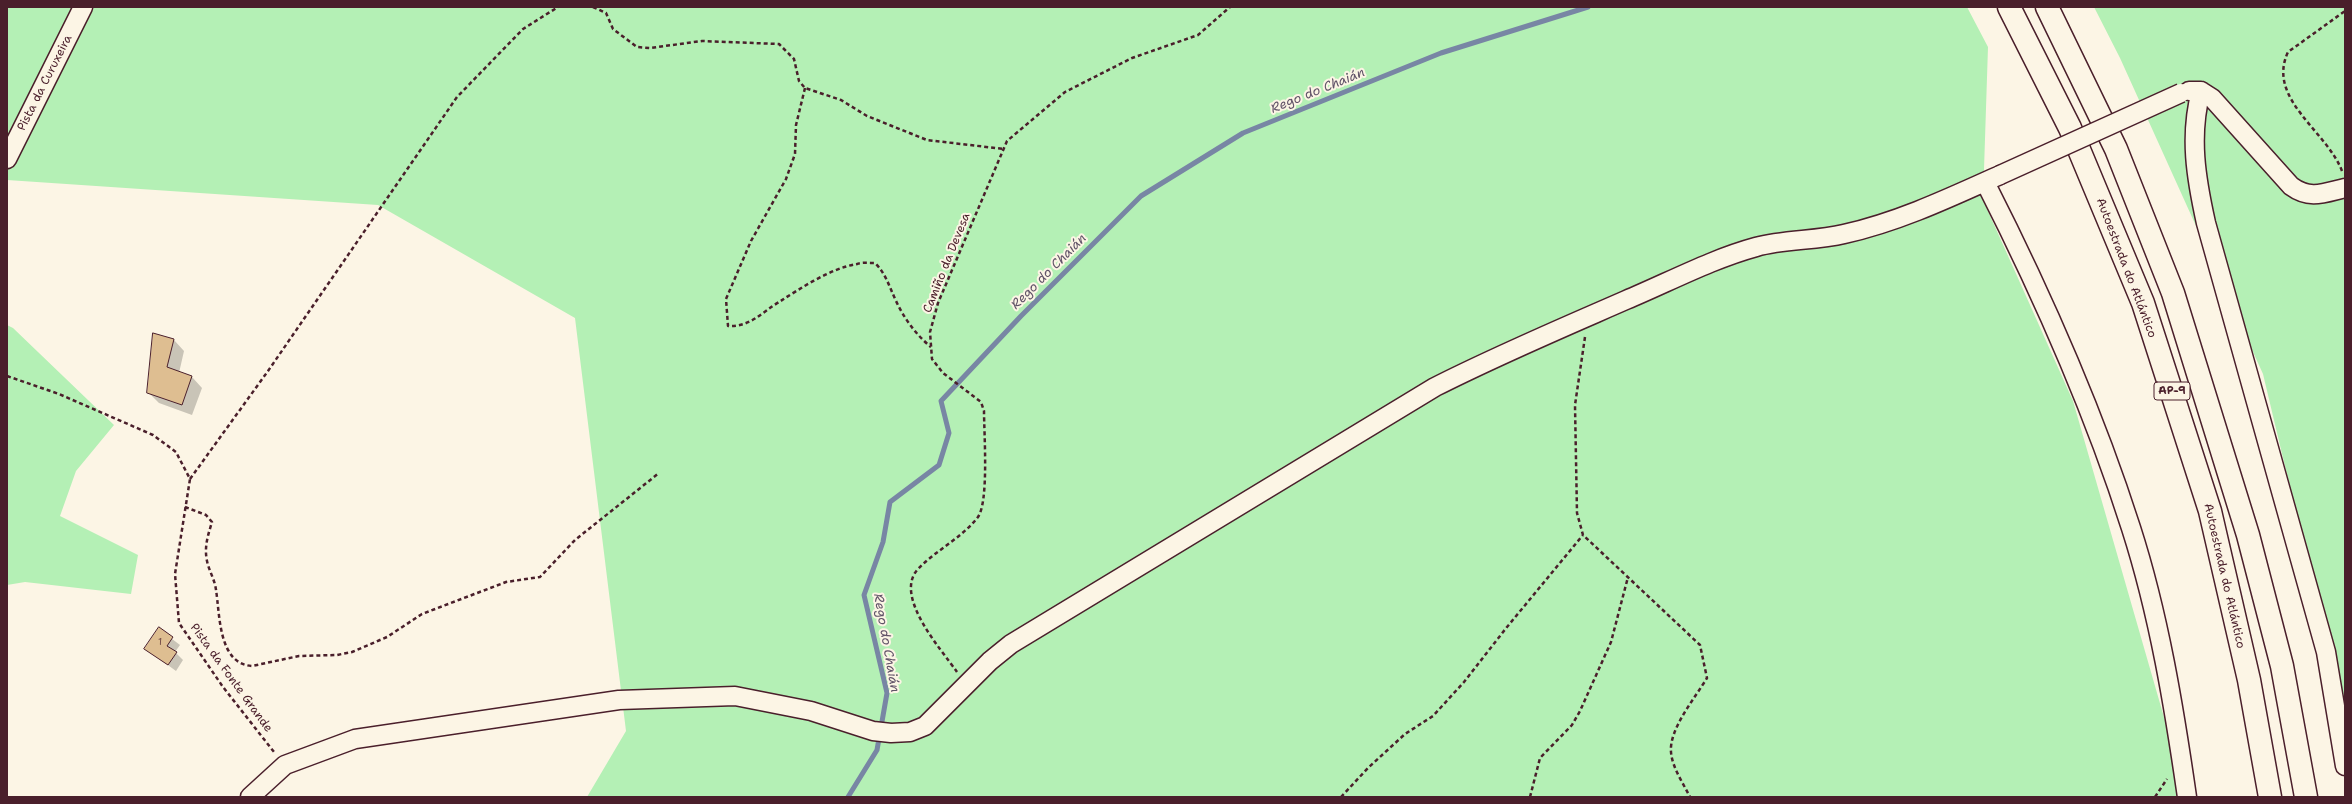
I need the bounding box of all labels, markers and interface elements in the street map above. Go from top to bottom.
street label: Pista da Curuxeira [15,33,75,133]
water label: Rego do Chaián [1269,65,1367,117]
street label: Autoestrada do Atlántico [2093,196,2159,340]
street label: Camiño da Devesa [920,211,974,315]
water label: Rego do Chaián [1008,231,1090,313]
road number: AP-9 [2154,382,2190,400]
street label: Autoestrada do Atlántico [2200,502,2248,650]
water label: Rego do Chaián [870,592,902,694]
street label: Pista da Fonte Grande [187,621,275,735]
house number: 1 [158,636,162,648]

